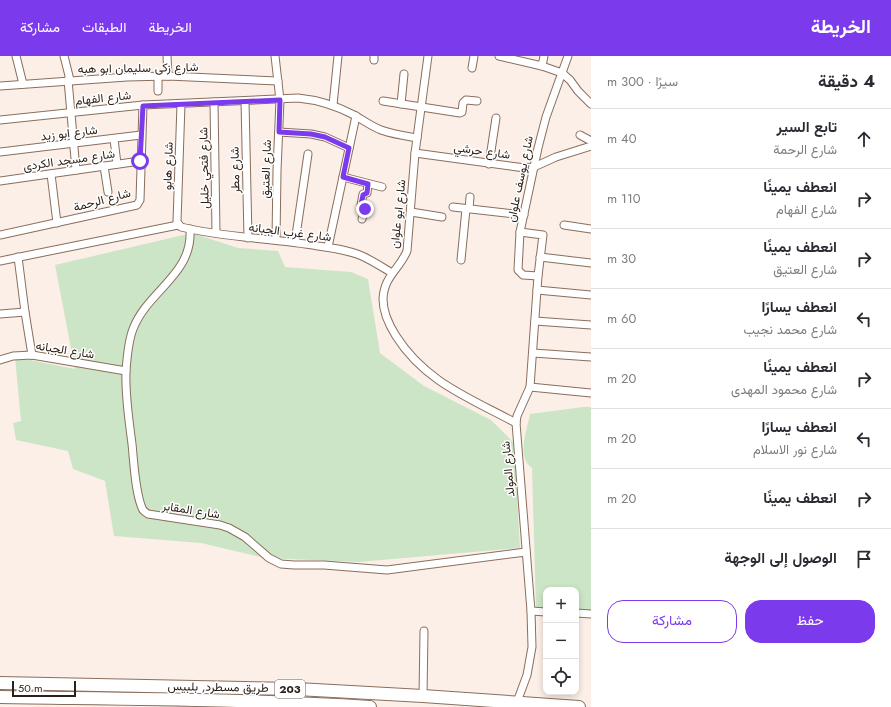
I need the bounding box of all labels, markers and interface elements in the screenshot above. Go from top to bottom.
text: الخريطة [811,13,871,40]
text: مشاركة [20,17,60,37]
text: الطبقات [82,17,126,37]
text: الخريطة [148,17,192,37]
street label: شارع زكى سليمان ابو هبه [77,58,199,78]
text: 4 دقيقة [818,69,875,93]
text: سيرًا · 300 m [607,72,678,91]
street label: شارع الفهام [74,86,132,110]
text: تابع السير [777,116,837,138]
street label: شارع ابو زيد [39,121,99,145]
street label: شارع فتحي خليل [194,127,215,209]
icon: ahead [853,128,875,150]
text: 40 m [607,129,636,148]
street label: شارع يوسف علوان [502,134,538,224]
street label: شارع حرشي [453,138,511,165]
street label: شارع العتيق [256,139,276,199]
text: شارع الرحمة [773,140,837,159]
street label: شارع هابو [158,142,178,190]
street label: شارع مسجد الكردى [22,145,116,175]
street label: شارع مطر [226,146,244,195]
route start [131,152,149,170]
text: انعطف يمينًا [763,176,837,198]
street label: شارع ابو علوان [385,179,411,249]
street label: شارع الرحمة [71,184,133,216]
icon: right [853,188,875,210]
text: 110 m [607,189,641,208]
route end [356,200,374,218]
text: شارع الفهام [776,200,837,219]
street label: شارع غرب الجبانه [248,218,332,246]
text: انعطف يمينًا [763,236,837,258]
icon: right [853,248,875,270]
text: 30 m [607,249,636,268]
text: شارع العتيق [773,260,837,279]
text: انعطف يسارًا [762,296,837,318]
icon: left [853,308,875,330]
text: 60 m [607,309,636,328]
text: شارع محمد نجيب [744,320,837,339]
street label: شارع الجبانه [34,336,96,364]
text: انعطف يمينًا [763,356,837,378]
icon: right [853,368,875,390]
text: 20 m [607,369,636,388]
text: شارع محمود المهدى [731,380,837,399]
text: انعطف يسارًا [762,416,837,438]
icon: left [853,428,875,450]
text: 20 m [607,429,636,448]
street label: شارع المولد [497,440,519,498]
text: شارع نور الاسلام [753,440,837,459]
text: انعطف يمينًا [763,487,837,509]
icon: right [853,488,875,510]
text: 20 m [607,489,636,508]
street label: شارع المقابر [160,496,221,523]
text: الوصول إلى الوجهة [724,547,837,569]
icon: arrive [853,548,875,570]
map controls [543,587,579,695]
button: + [543,587,579,623]
button: مشاركة [607,600,737,643]
button: حفظ [745,600,875,643]
button: − [543,623,579,659]
button: locate [543,659,579,695]
street label: طريق مسطرد, بلبيس [167,677,269,697]
scale bar [12,679,76,698]
text: 50 m [18,680,43,696]
road number: 203 [275,680,305,698]

